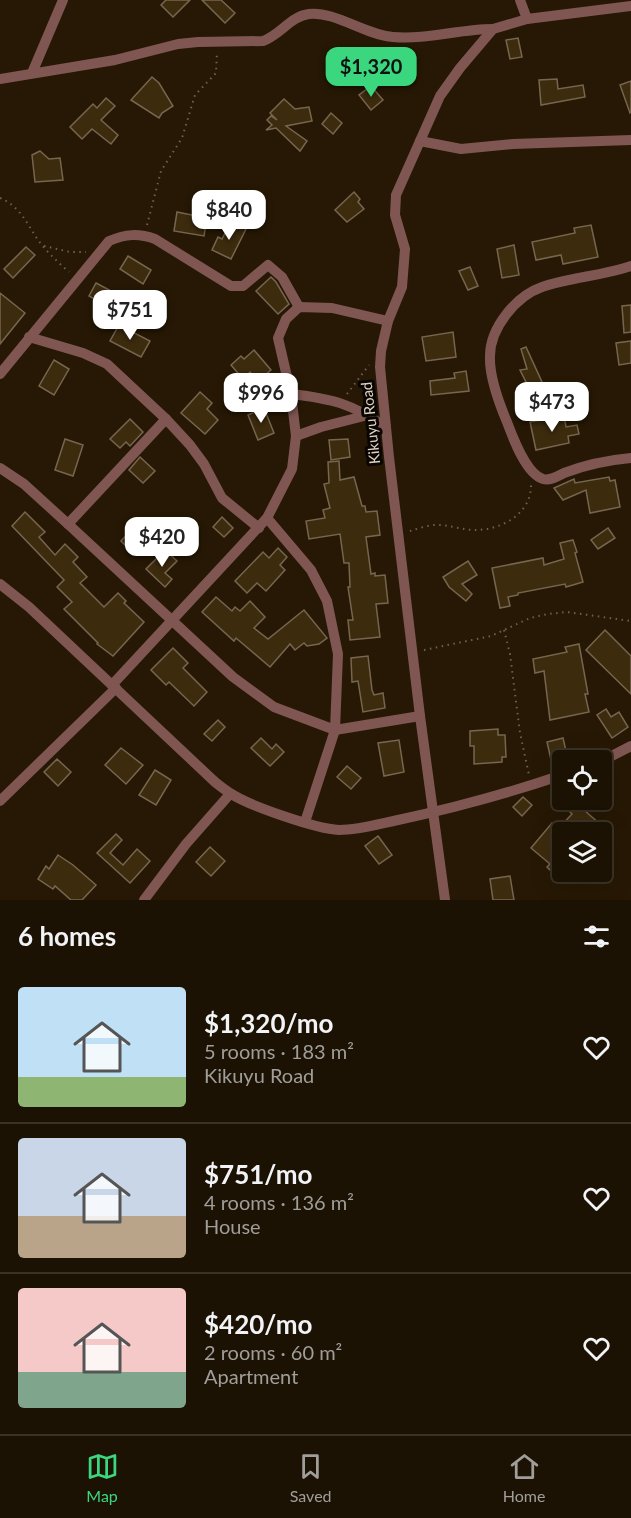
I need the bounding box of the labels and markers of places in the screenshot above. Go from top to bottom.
pin: $1,320 [322,47,420,98]
pin: $840 [193,190,265,241]
pin: $751 [94,290,166,341]
pin: $996 [225,373,297,424]
pin: $473 [516,382,588,433]
pin: $420 [126,517,198,568]

